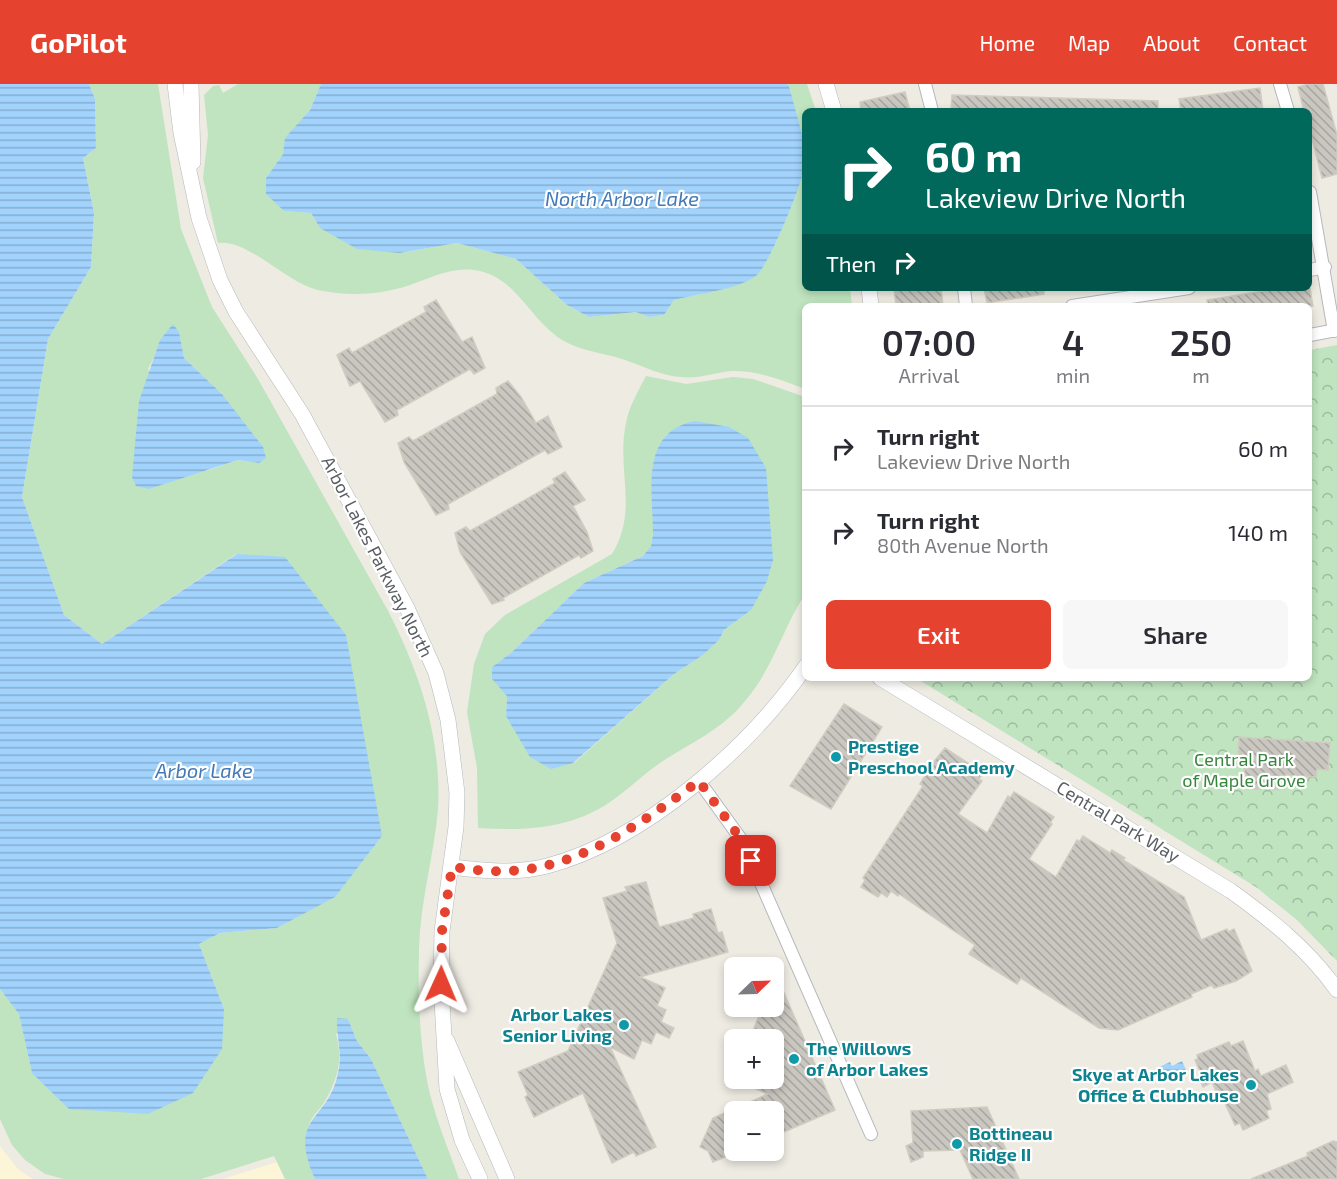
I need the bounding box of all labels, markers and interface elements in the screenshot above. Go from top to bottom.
text: GoPilot [30,25,127,59]
text: Home [979,30,1035,55]
text: Map [1068,30,1110,55]
text: About [1143,30,1200,55]
text: Contact [1233,30,1307,55]
text: 60 m [925,130,1022,180]
icon: right [826,132,904,210]
text: Lakeview Drive North [925,181,1186,213]
water label: North Arbor Lake [545,186,699,210]
icon: right [888,246,921,279]
text: Then [826,250,876,276]
text: 07:00 [882,320,976,363]
text: 4 [1062,320,1084,363]
text: 250 [1170,320,1232,363]
text: Arrival [899,363,959,387]
text: min [1056,363,1090,387]
text: m [1192,363,1210,387]
text: Turn right [877,423,979,449]
icon: right [826,432,859,465]
text: 60 m [1238,435,1288,461]
text: Lakeview Drive North [877,449,1070,473]
street label: Arbor Lakes Parkway North [318,452,438,661]
text: Turn right [877,507,979,533]
icon: right [826,516,859,549]
text: 140 m [1228,519,1288,545]
text: 80th Avenue North [877,533,1049,557]
button: Exit [826,600,1051,669]
button: Share [1063,600,1288,669]
place label: Prestige Preschool Academy [848,735,1015,778]
park label: Central Park of Maple Grove [1182,748,1306,791]
marker: Prestige Preschool Academy [829,750,843,764]
water label: Arbor Lake [154,758,253,782]
street label: Central Park Way [1053,776,1185,867]
pin [725,835,776,886]
icon: arrive [734,844,767,877]
position arrow [409,952,473,1016]
north arrow [724,957,784,1017]
map controls [724,957,784,1161]
place label: Arbor Lakes Senior Living [503,1003,613,1046]
marker: Arbor Lakes Senior Living [617,1018,631,1032]
button: + [724,1029,784,1089]
place label: The Willows of Arbor Lakes [806,1037,928,1080]
marker: The Willows of Arbor Lakes [787,1052,801,1066]
place label: Skye at Arbor Lakes Office & Clubhouse [1072,1063,1239,1106]
marker: Skye at Arbor Lakes Office & Clubhouse [1244,1078,1258,1092]
button: − [724,1101,784,1161]
place label: Bottineau Ridge II [969,1122,1053,1165]
marker: Bottineau Ridge II [950,1137,964,1151]

